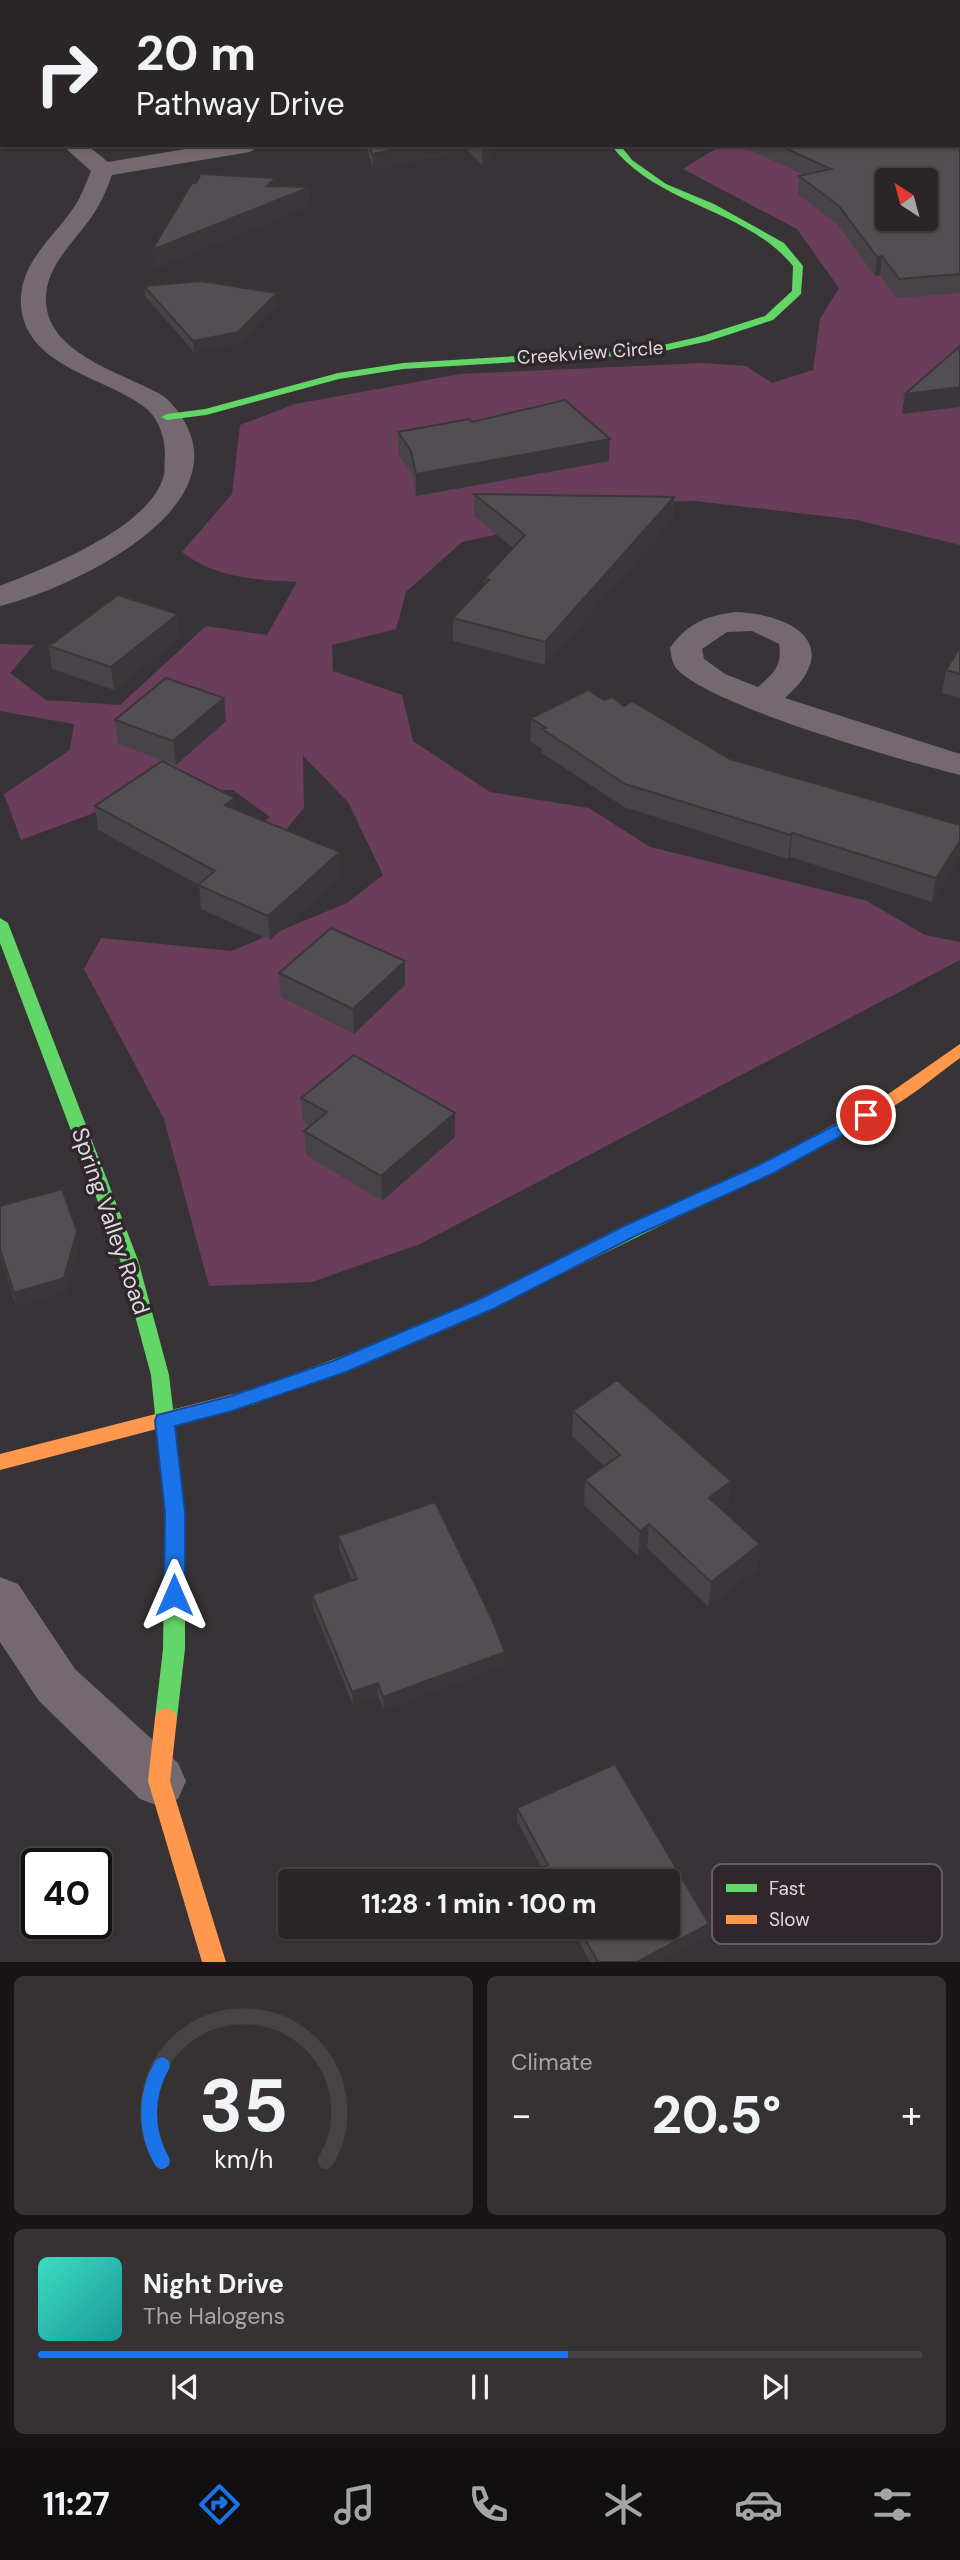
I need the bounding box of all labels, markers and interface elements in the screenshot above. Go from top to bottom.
text: 20 m [136,21,256,85]
icon: right [21,28,112,119]
text: Pathway Drive [136,83,345,125]
north arrow [875,168,938,231]
map controls [875,168,938,231]
street label: Creekview Circle [516,335,664,370]
pin [836,1085,896,1145]
icon: arrive [847,1096,885,1134]
street label: Spring Valley Road [65,1124,157,1318]
position arrow [137,1558,211,1632]
speed limit sign: 40 [21,1848,112,1939]
legend [712,1864,942,1944]
text: Fast [769,1876,805,1901]
text: 11:28 · 1 min · 100 m [361,1887,597,1921]
text: Slow [769,1907,810,1932]
text: Climate [511,2047,593,2077]
text: 35 [199,2060,288,2155]
text: 20.5° [652,2081,781,2149]
text: − [511,2090,532,2140]
text: + [901,2090,922,2140]
text: km/h [214,2143,273,2176]
text: Night Drive [143,2267,284,2301]
text: The Halogens [143,2301,285,2331]
icon: previous [166,2368,204,2406]
icon: pause [461,2368,499,2406]
icon: next [756,2368,794,2406]
icon: directions [195,2480,244,2529]
icon: music [330,2480,379,2529]
icon: phone [464,2480,513,2529]
icon: climate [599,2480,648,2529]
icon: car [734,2480,783,2529]
icon: filters [868,2480,917,2529]
text: 11:27 [43,2483,110,2525]

